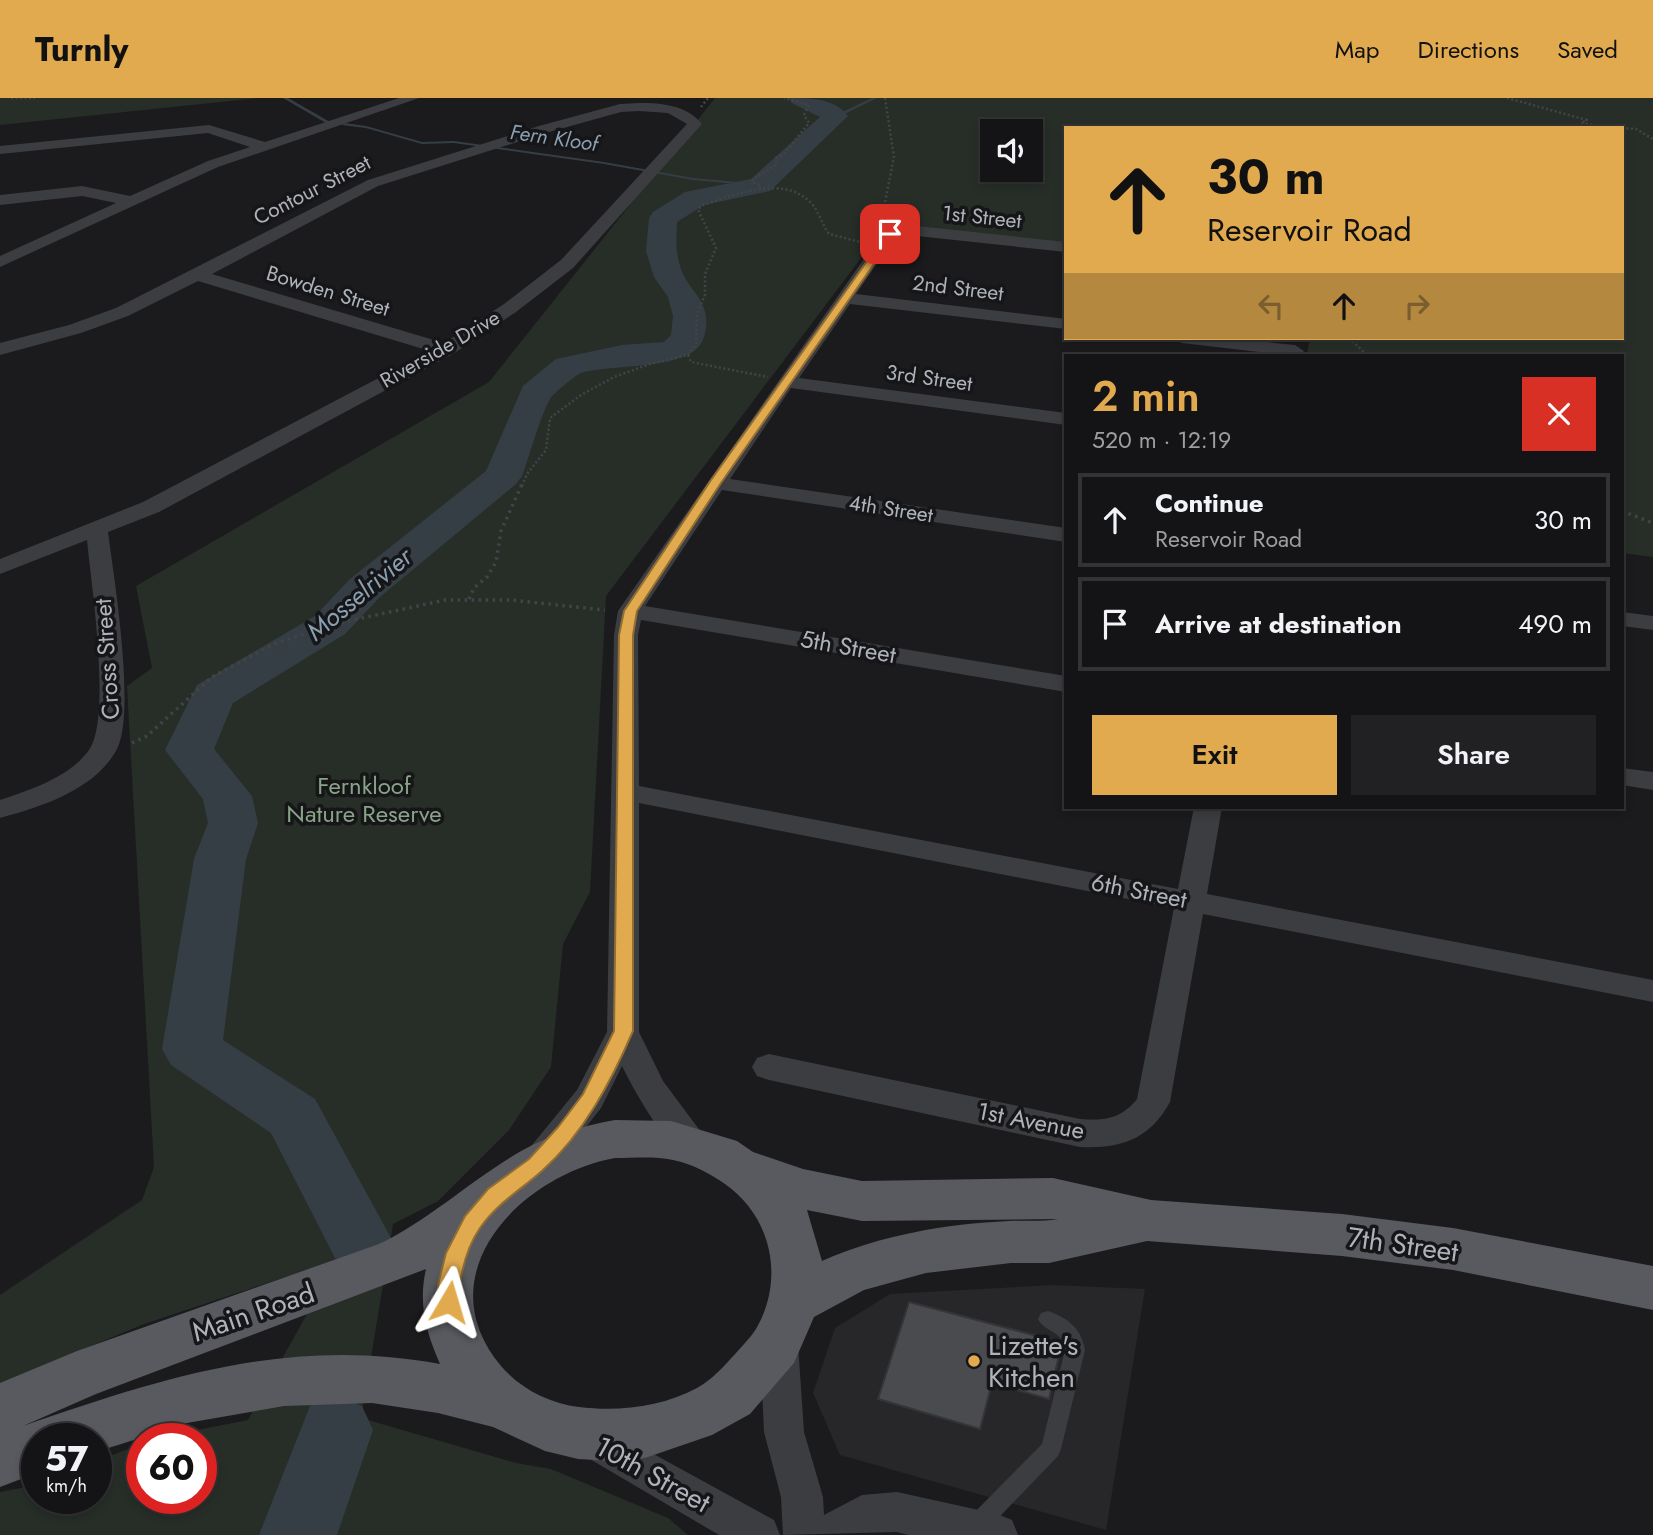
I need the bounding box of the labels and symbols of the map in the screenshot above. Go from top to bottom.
water label: Fern Kloof [508,117,603,159]
street label: Contour Street [248,148,376,232]
street label: 1st Street [941,198,1023,236]
pin [860,204,920,264]
street label: Bowden Street [263,258,393,324]
street label: 2nd Street [911,268,1005,308]
street label: Riverside Drive [375,302,506,395]
street label: 3rd Street [884,357,974,399]
street label: 4th Street [847,488,935,530]
water label: Mosselrivier [298,537,421,650]
street label: Cross Street [85,597,128,721]
street label: 5th Street [798,621,899,672]
park label: Fernkloof Nature Reserve [286,768,442,831]
street label: 6th Street [1088,864,1190,917]
street label: 1st Avenue [975,1093,1088,1148]
street label: 7th Street [1345,1216,1461,1273]
position arrow [412,1265,486,1339]
street label: Main Road [186,1272,320,1353]
place label: Lizette's Kitchen [988,1325,1078,1398]
marker: Lizette's Kitchen [966,1353,982,1369]
speed limit sign: 60 [126,1423,217,1514]
street label: 10th Street [588,1426,718,1523]

